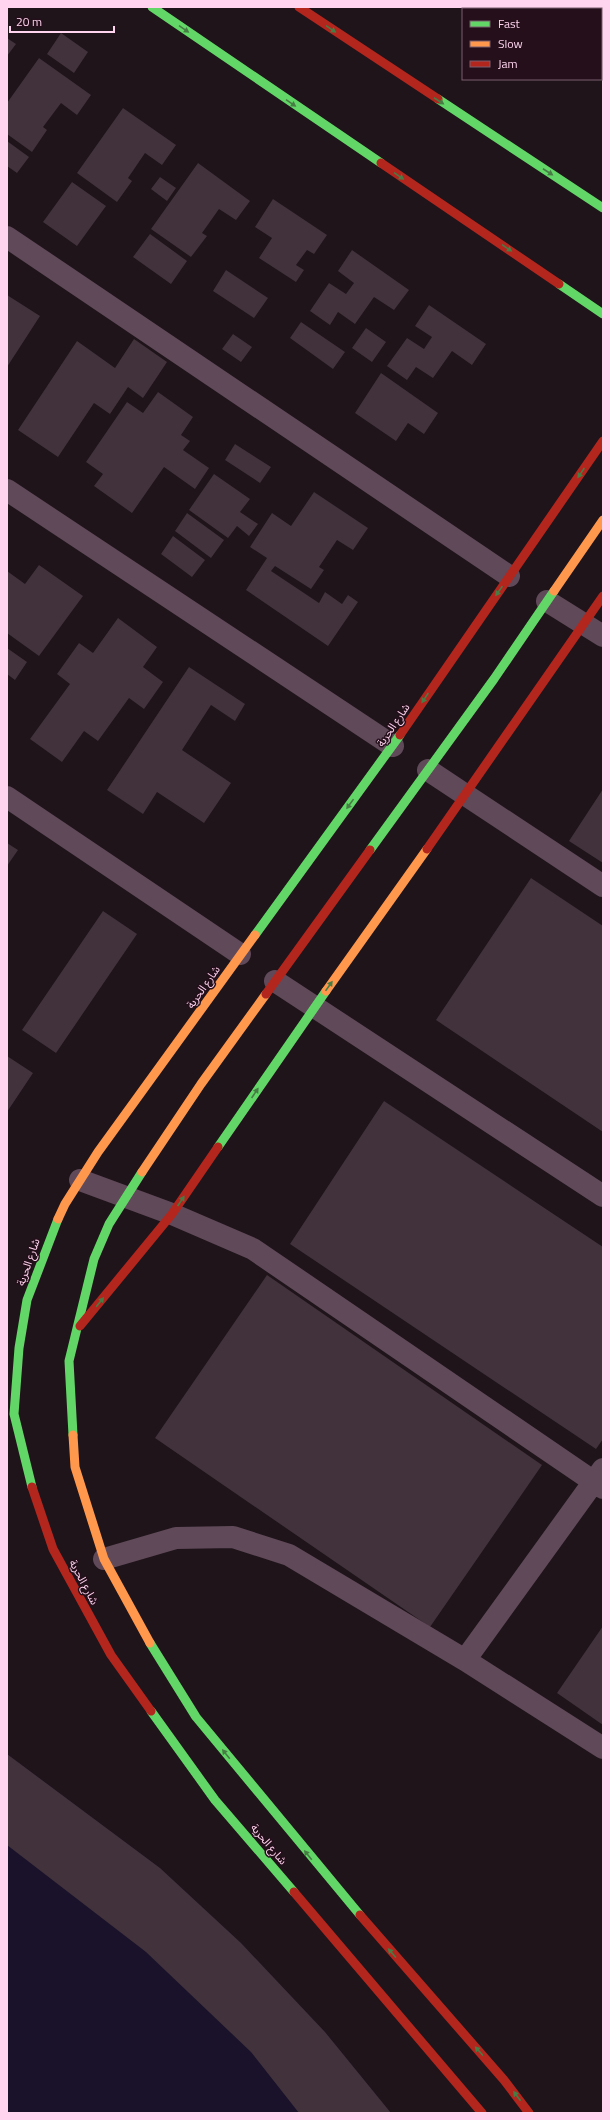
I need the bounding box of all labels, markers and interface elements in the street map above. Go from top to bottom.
scale bar [10,8,114,34]
legend [462,8,602,80]
text: 20 m [16,12,42,31]
text: Fast [498,14,521,33]
one-way arrow [179,25,189,33]
one-way arrow [326,25,336,33]
text: Slow [498,34,523,53]
text: Jam [498,54,518,73]
one-way arrow [434,97,444,105]
one-way arrow [286,99,296,107]
one-way arrow [542,169,553,176]
one-way arrow [393,172,405,179]
one-way arrow [502,244,512,252]
one-way arrow [578,467,585,479]
one-way arrow [495,586,503,596]
one-way arrow [422,692,429,704]
street label: شارع الحرية [373,700,414,750]
one-way arrow [346,799,354,810]
street label: شارع الحرية [182,962,224,1012]
one-way arrow [324,981,333,992]
one-way arrow [251,1088,259,1099]
one-way arrow [177,1195,185,1206]
street label: شارع الحرية [12,1236,44,1288]
one-way arrow [95,1296,104,1307]
street label: شارع الحرية [65,1557,103,1608]
one-way arrow [221,1748,230,1759]
street label: شارع الحرية [247,1820,291,1868]
one-way arrow [304,1849,312,1860]
one-way arrow [388,1948,397,1959]
one-way arrow [474,2046,483,2056]
one-way arrow [513,2091,521,2102]

